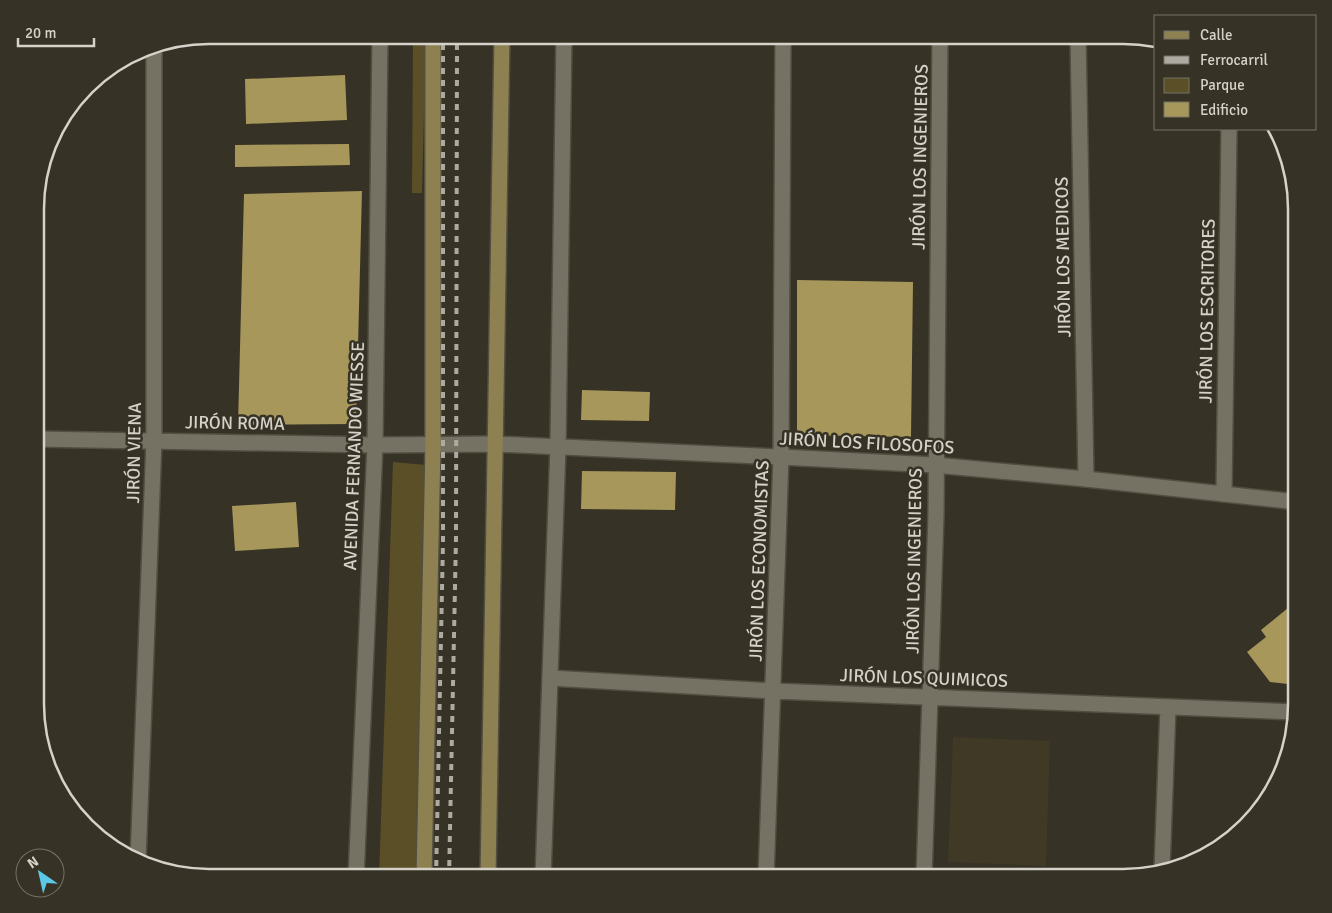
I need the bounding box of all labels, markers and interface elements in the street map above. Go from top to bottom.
scale bar [18,15,94,47]
legend [1154,15,1317,130]
text: 20 m [25,24,56,42]
text: Calle [1200,26,1233,44]
text: Ferrocarril [1200,51,1268,69]
street label: JIRÓN LOS INGENIEROS [907,64,933,250]
text: Parque [1200,76,1245,94]
text: Edificio [1200,101,1248,119]
street label: JIRÓN LOS MEDICOS [1051,176,1075,338]
street label: JIRÓN LOS ESCRITORES [1194,218,1220,404]
street label: AVENIDA FERNANDO WIESSE [339,341,369,571]
street label: JIRÓN VIENA [122,402,146,504]
street label: JIRÓN ROMA [185,411,285,435]
street label: JIRÓN LOS FILOSOFOS [779,427,955,459]
street label: JIRÓN LOS ECONOMISTAS [744,460,774,662]
street label: JIRÓN LOS INGENIEROS [901,468,927,654]
street label: JIRÓN LOS QUIMICOS [840,664,1008,692]
north arrow [15,848,65,898]
text: N [24,853,42,872]

